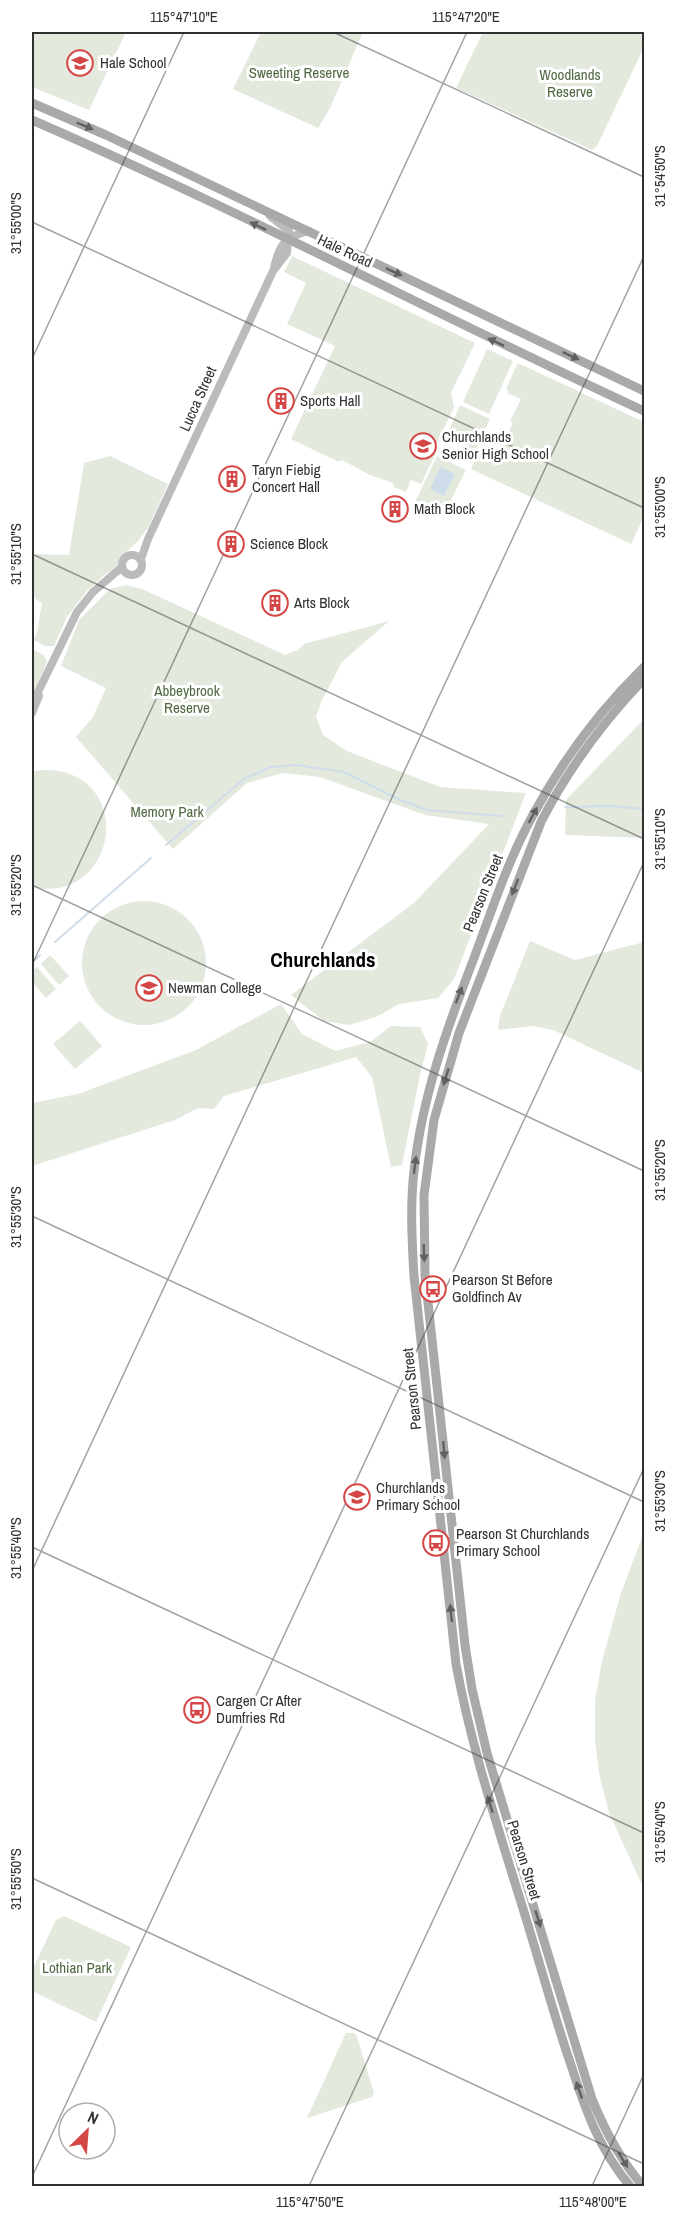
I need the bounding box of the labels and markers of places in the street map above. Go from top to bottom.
school or university icon: Hale School [65,48,95,78]
place label: Hale School [100,52,166,73]
building icon: Sports Hall [266,386,296,416]
place label: Sports Hall [300,390,360,411]
place label: Churchlands Senior High School [442,426,549,464]
school or university icon: Churchlands Senior High School [408,431,438,461]
place label: Taryn Fiebig Concert Hall [252,459,321,497]
building icon: Taryn Fiebig Concert Hall [217,464,247,494]
building icon: Math Block [380,494,410,524]
place label: Math Block [414,498,476,519]
building icon: Science Block [216,529,246,559]
place label: Science Block [250,533,329,554]
building icon: Arts Block [260,588,290,618]
place label: Arts Block [293,592,350,613]
school or university icon: Newman College [134,973,164,1003]
place label: Newman College [168,977,262,998]
place label: Pearson St Before Goldfinch Av [452,1269,553,1307]
bus stop icon: Pearson St Before Goldfinch Av [418,1274,448,1304]
place label: Churchlands Primary School [376,1477,460,1515]
school or university icon: Churchlands Primary School [342,1482,372,1512]
place label: Pearson St Churchlands Primary School [456,1523,589,1561]
bus stop icon: Pearson St Churchlands Primary School [421,1528,451,1558]
place label: Cargen Cr After Dumfries Rd [216,1690,301,1728]
bus stop icon: Cargen Cr After Dumfries Rd [182,1695,212,1725]

